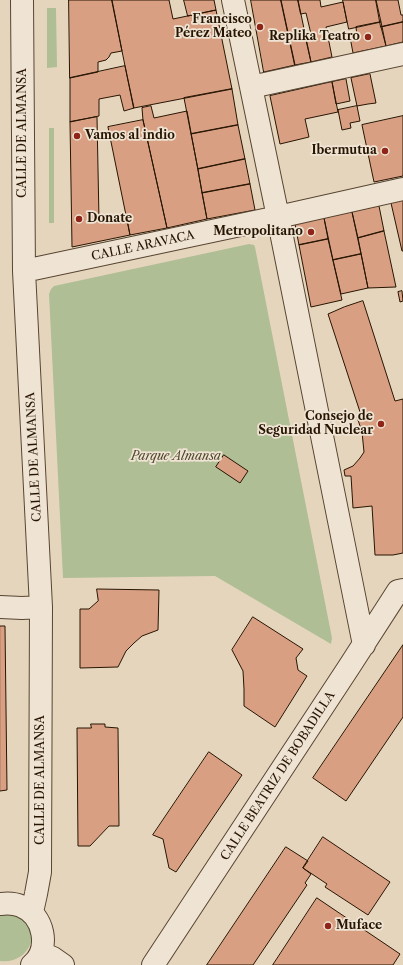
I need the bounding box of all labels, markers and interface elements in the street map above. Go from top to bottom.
place label: Francisco Pérez Mateo [175,13,252,41]
marker: Francisco Pérez Mateo [255,22,265,32]
place label: Replika Teatro [269,30,360,44]
marker: Replika Teatro [363,32,373,42]
street label: CALLE DE ALMANSA [16,68,30,198]
place label: Vamos al indio [85,129,175,143]
marker: Vamos al indio [72,131,82,141]
place label: Ibermutua [312,144,377,158]
marker: Ibermutua [380,146,390,156]
place label: Donate [87,212,132,226]
marker: Donate [74,214,84,224]
place label: Metropolitano [213,225,303,239]
marker: Metropolitano [306,227,316,237]
street label: CALLE ARAVACA [90,228,196,264]
street label: CALLE DE ALMANSA [23,392,45,522]
place label: Consejo de Seguridad Nuclear [258,410,373,438]
marker: Consejo de Seguridad Nuclear [376,419,386,429]
park label: Parque Almansa [131,450,221,464]
street label: CALLE BEATRIZ DE BOBADILLA [218,689,338,863]
street label: CALLE DE ALMANSA [34,715,48,845]
place label: Muface [336,919,382,933]
marker: Muface [323,921,333,931]

